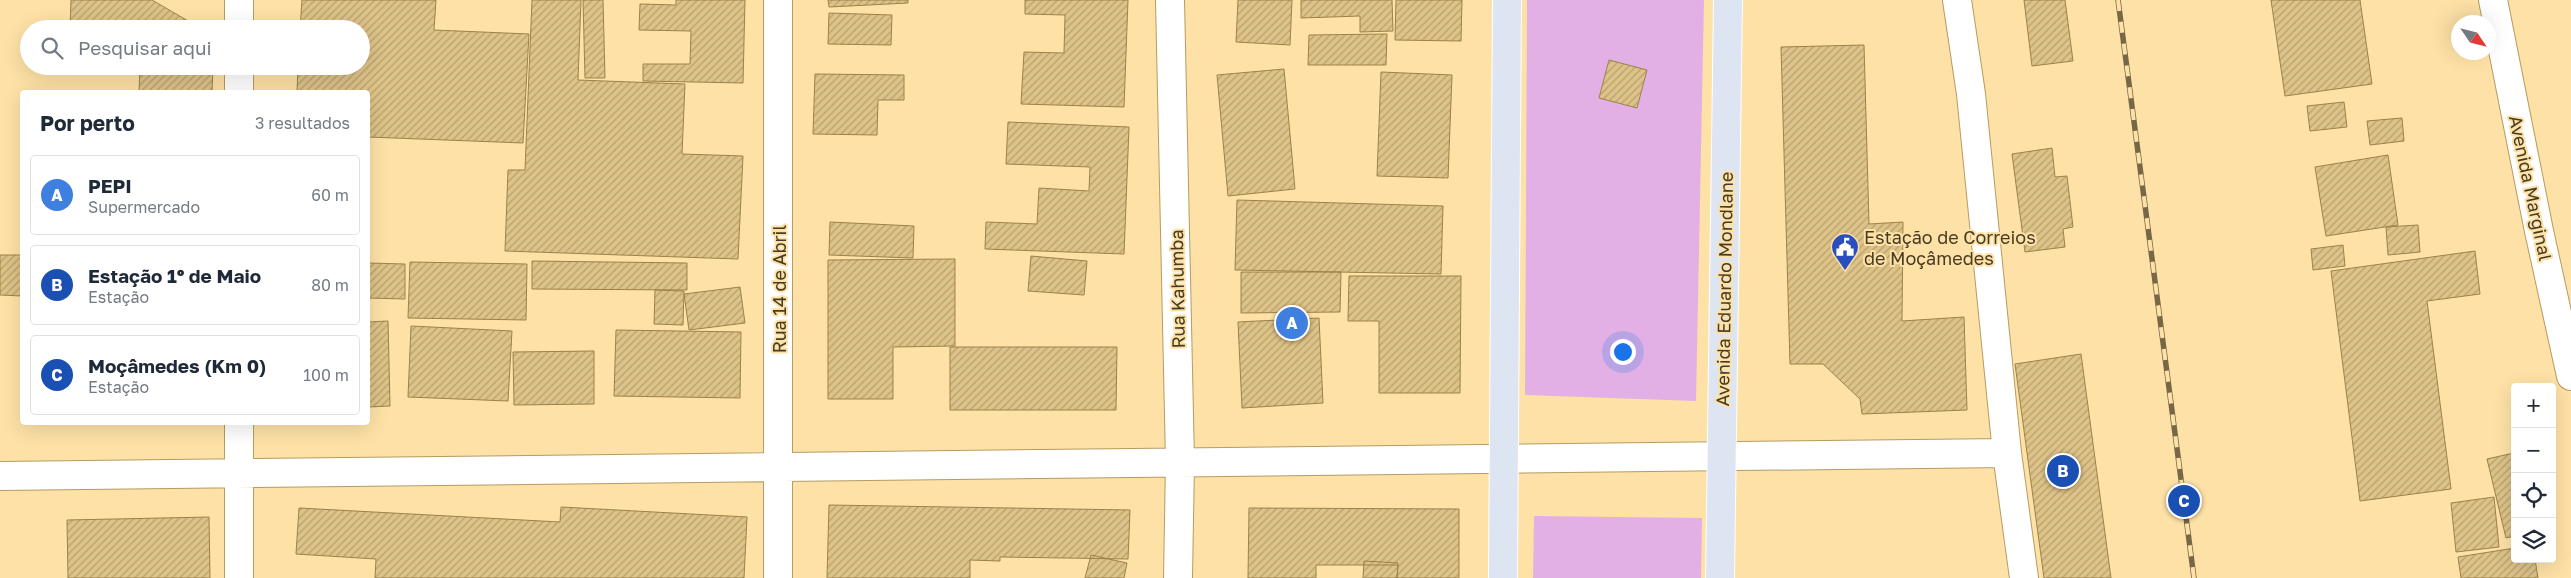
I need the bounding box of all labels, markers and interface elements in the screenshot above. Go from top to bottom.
north arrow [2451,15,2496,60]
search box [20,20,370,75]
icon: search [38,34,66,62]
text: Pesquisar aqui [78,36,212,59]
text: Por perto [40,110,135,136]
text: 3 resultados [255,113,350,133]
street label: Avenida Marginal [2505,113,2557,263]
street label: Avenida Eduardo Mondlane [1711,171,1737,407]
text: PEPI [88,174,132,197]
text: A [51,185,63,205]
text: 60 m [311,185,349,205]
text: Supermercado [88,197,200,217]
street label: Rua 14 de Abril [768,225,790,353]
place label: Estação de Correios de Moçâmedes [1864,226,2036,269]
street label: Rua Kahumba [1165,229,1189,349]
public building icon: Estação de Correios de Moçâmedes [1830,232,1860,271]
text: Estação 1º de Maio [88,264,261,287]
text: B [51,275,63,295]
text: 80 m [311,275,349,295]
text: Estação [88,287,149,307]
pin: A [1276,304,1308,342]
your location [1610,339,1636,365]
text: Moçâmedes (Km 0) [88,354,266,377]
text: C [51,365,63,385]
text: 100 m [303,365,349,385]
text: Estação [88,377,149,397]
map controls [2511,383,2556,563]
button: + [2511,383,2556,428]
button: − [2511,428,2556,473]
pin: B [2047,452,2079,490]
button: locate [2511,473,2556,518]
pin: C [2168,482,2200,520]
button: layers [2511,518,2556,563]

